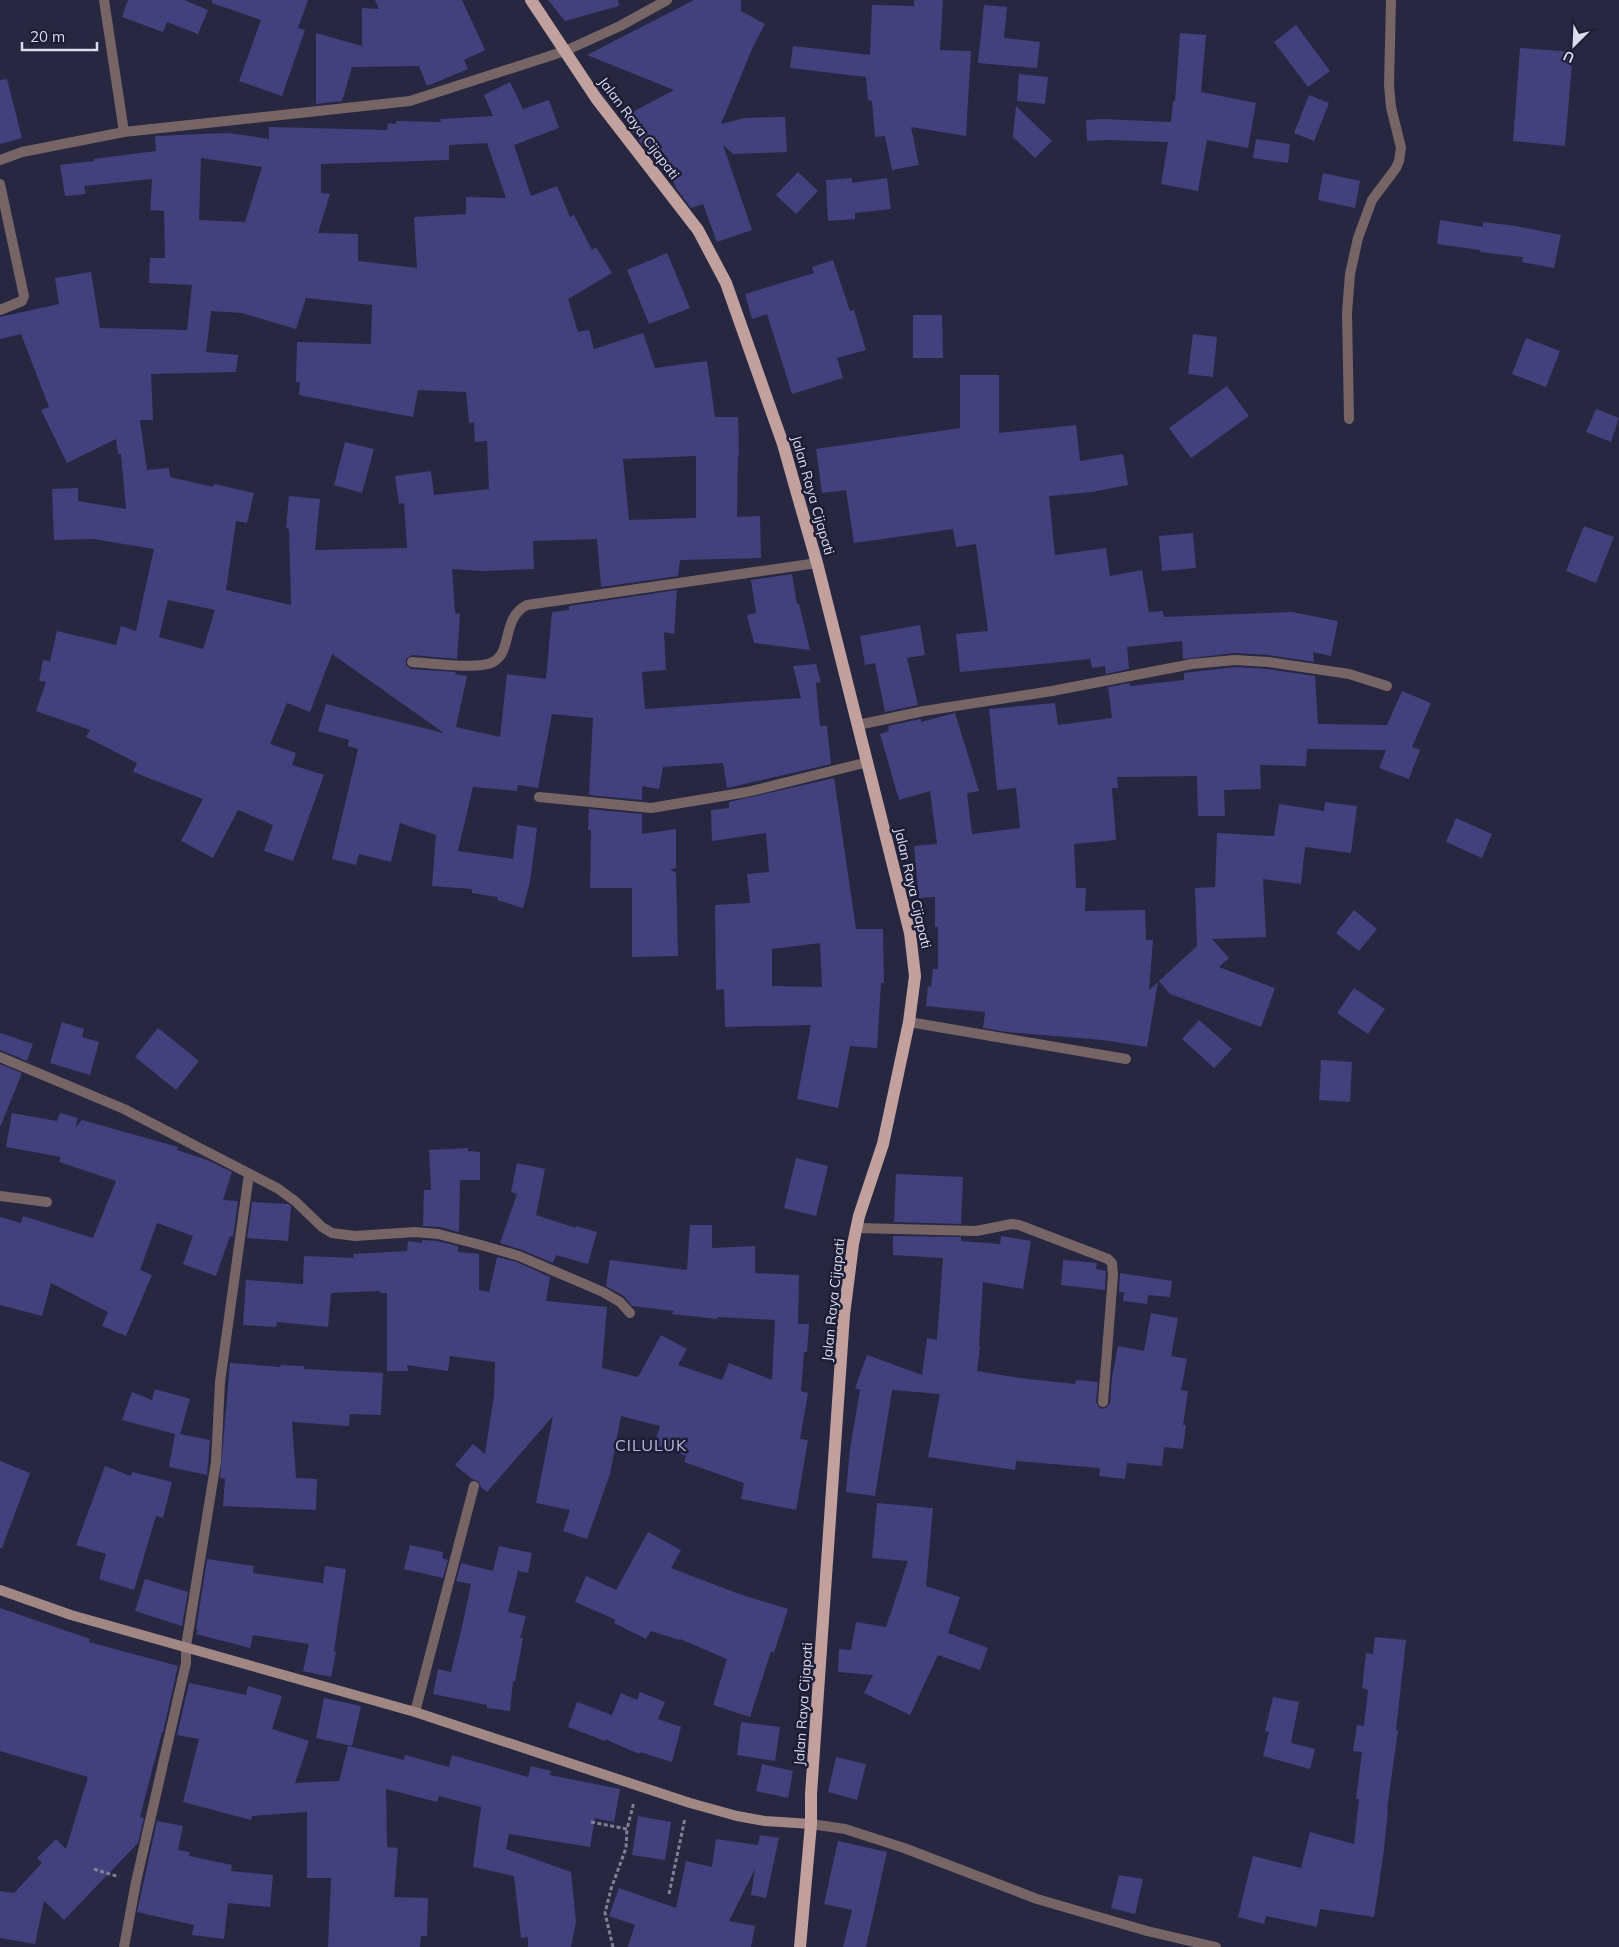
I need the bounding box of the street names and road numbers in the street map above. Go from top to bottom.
street label: Jalan Raya Cijapati [595,73,683,183]
street label: Jalan Raya Cijapati [787,433,839,557]
street label: Jalan Raya Cijapati [890,826,936,950]
street label: Jalan Raya Cijapati [818,1238,848,1362]
street label: Jalan Raya Cijapati [790,1642,816,1766]

